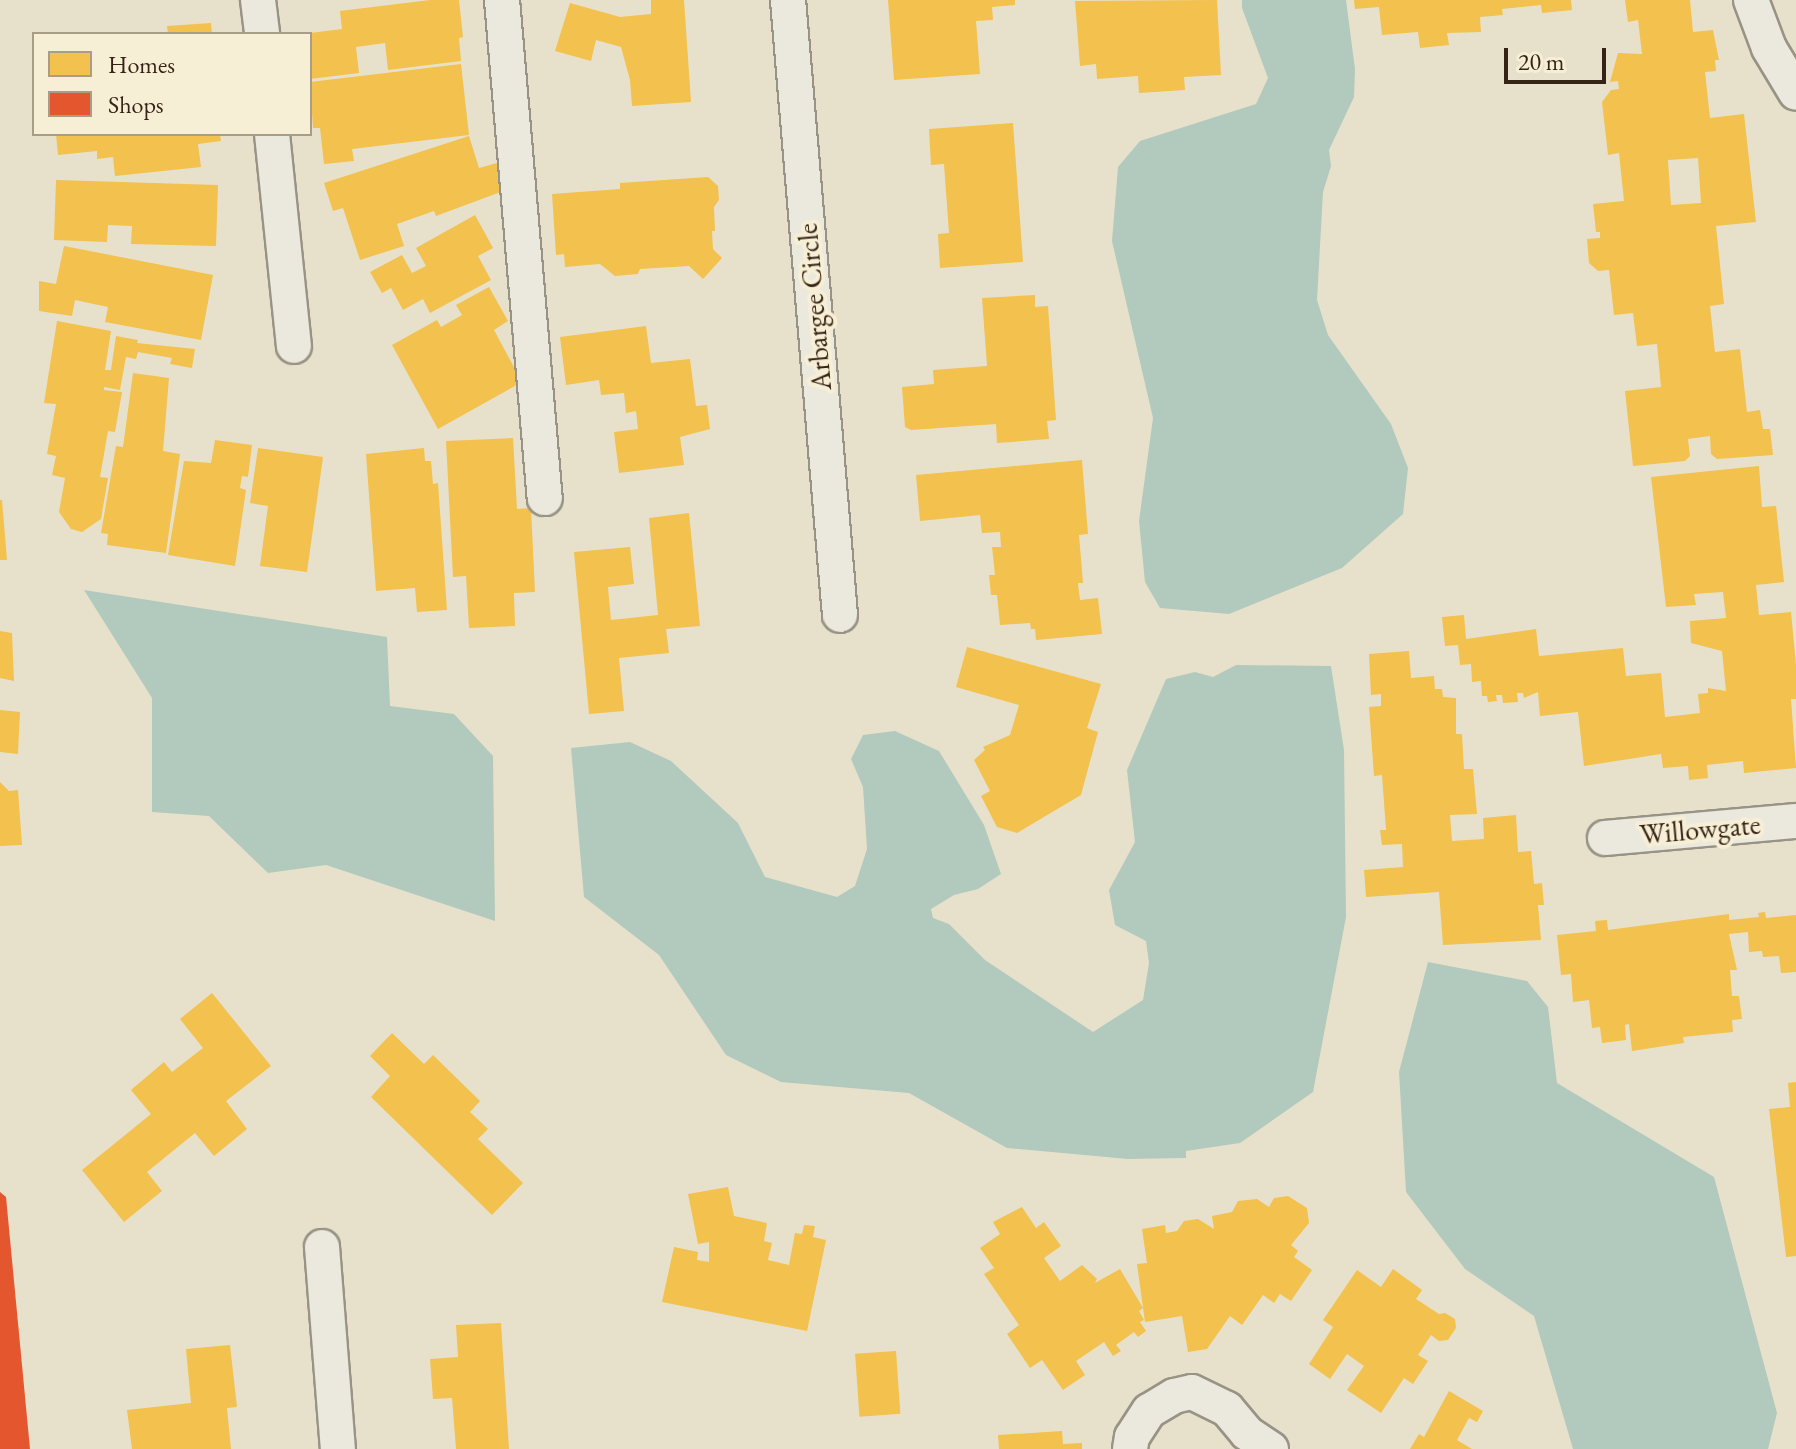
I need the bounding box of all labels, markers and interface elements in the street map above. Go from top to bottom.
legend [32,32,312,136]
scale bar [1508,32,1610,82]
text: 20 m [1518,46,1565,77]
text: Homes [108,49,175,80]
text: Shops [108,89,164,120]
street label: Arbargee Circle [790,222,838,392]
street label: Willowgate [1638,807,1762,851]

